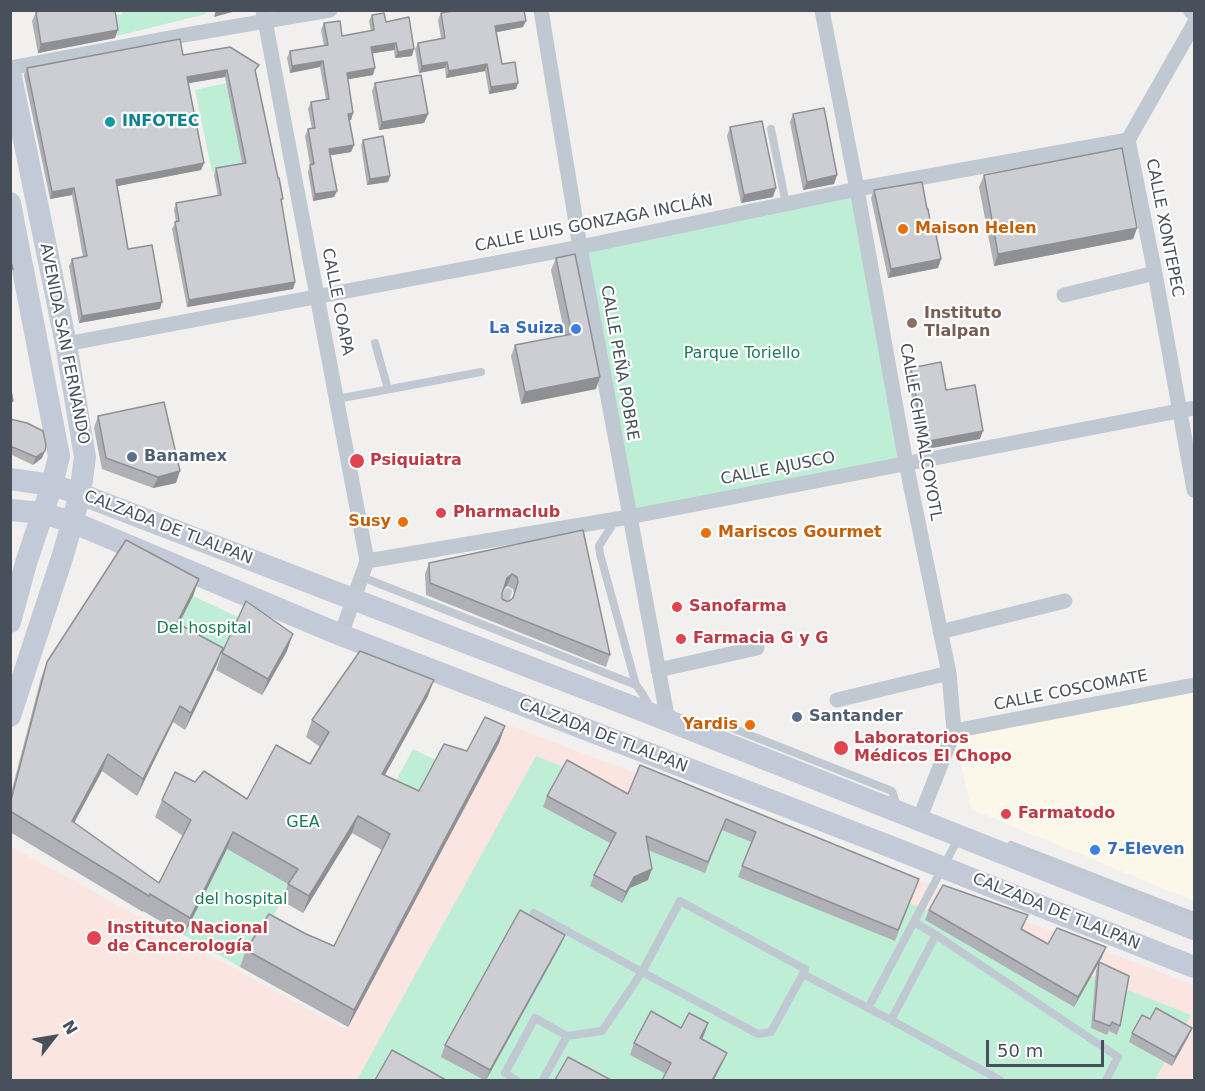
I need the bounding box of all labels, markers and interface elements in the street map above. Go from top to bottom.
place label: INFOTEC [122,112,199,132]
marker: INFOTEC [103,115,117,129]
street label: CALLE XONTEPEC [1141,157,1187,299]
street label: CALLE LUIS GONZAGA INCLÁN [473,191,715,257]
place label: Maison Helen [915,219,1037,239]
marker: Maison Helen [896,222,910,236]
street label: AVENIDA SAN FERNANDO [35,242,93,446]
street label: CALLE COAPA [317,247,357,357]
street label: CALLE PEÑA POBRE [596,284,642,442]
place label: Instituto Tlalpan [924,304,1002,342]
marker: Instituto Tlalpan [905,316,919,330]
place label: La Suiza [489,319,564,339]
marker: La Suiza [569,322,583,336]
street label: CALLE CHIMALCOYOTL [895,342,945,522]
park label: Parque Toriello [684,344,800,364]
place label: Banamex [144,447,227,467]
street label: CALLE AJUSCO [719,448,837,490]
marker: Banamex [125,450,139,464]
place label: Psiquiatra [370,451,462,471]
marker: Psiquiatra [348,452,366,470]
street label: CALZADA DE TLALPAN [81,487,255,569]
place label: Pharmaclub [453,503,560,523]
marker: Pharmaclub [434,506,448,520]
place label: Susy [348,512,391,532]
marker: Susy [396,515,410,529]
place label: Mariscos Gourmet [718,523,882,543]
marker: Mariscos Gourmet [699,526,713,540]
place label: Sanofarma [689,597,787,617]
marker: Sanofarma [670,600,684,614]
park label: Del hospital [156,619,252,639]
place label: Farmacia G y G [693,629,828,649]
marker: Farmacia G y G [674,632,688,646]
street label: CALLE COSCOMATE [992,667,1150,715]
street label: CALZADA DE TLALPAN [516,695,690,777]
place label: Santander [809,707,903,727]
marker: Santander [790,710,804,724]
place label: Yardis [683,715,738,735]
marker: Yardis [743,718,757,732]
place label: Laboratorios Médicos El Chopo [854,729,1012,767]
marker: Laboratorios Médicos El Chopo [832,739,850,757]
place label: Farmatodo [1018,804,1115,824]
marker: Farmatodo [999,807,1013,821]
park label: GEA [286,813,320,833]
place label: 7-Eleven [1107,840,1185,860]
marker: 7-Eleven [1088,843,1102,857]
street label: CALZADA DE TLALPAN [969,870,1143,954]
park label: del hospital [195,890,287,910]
place label: Instituto Nacional de Cancerología [107,919,268,957]
marker: Instituto Nacional de Cancerología [85,929,103,947]
north arrow [24,1007,84,1067]
text: N [58,1017,81,1038]
scale bar [989,1028,1108,1066]
text: 50 m [997,1040,1043,1061]

